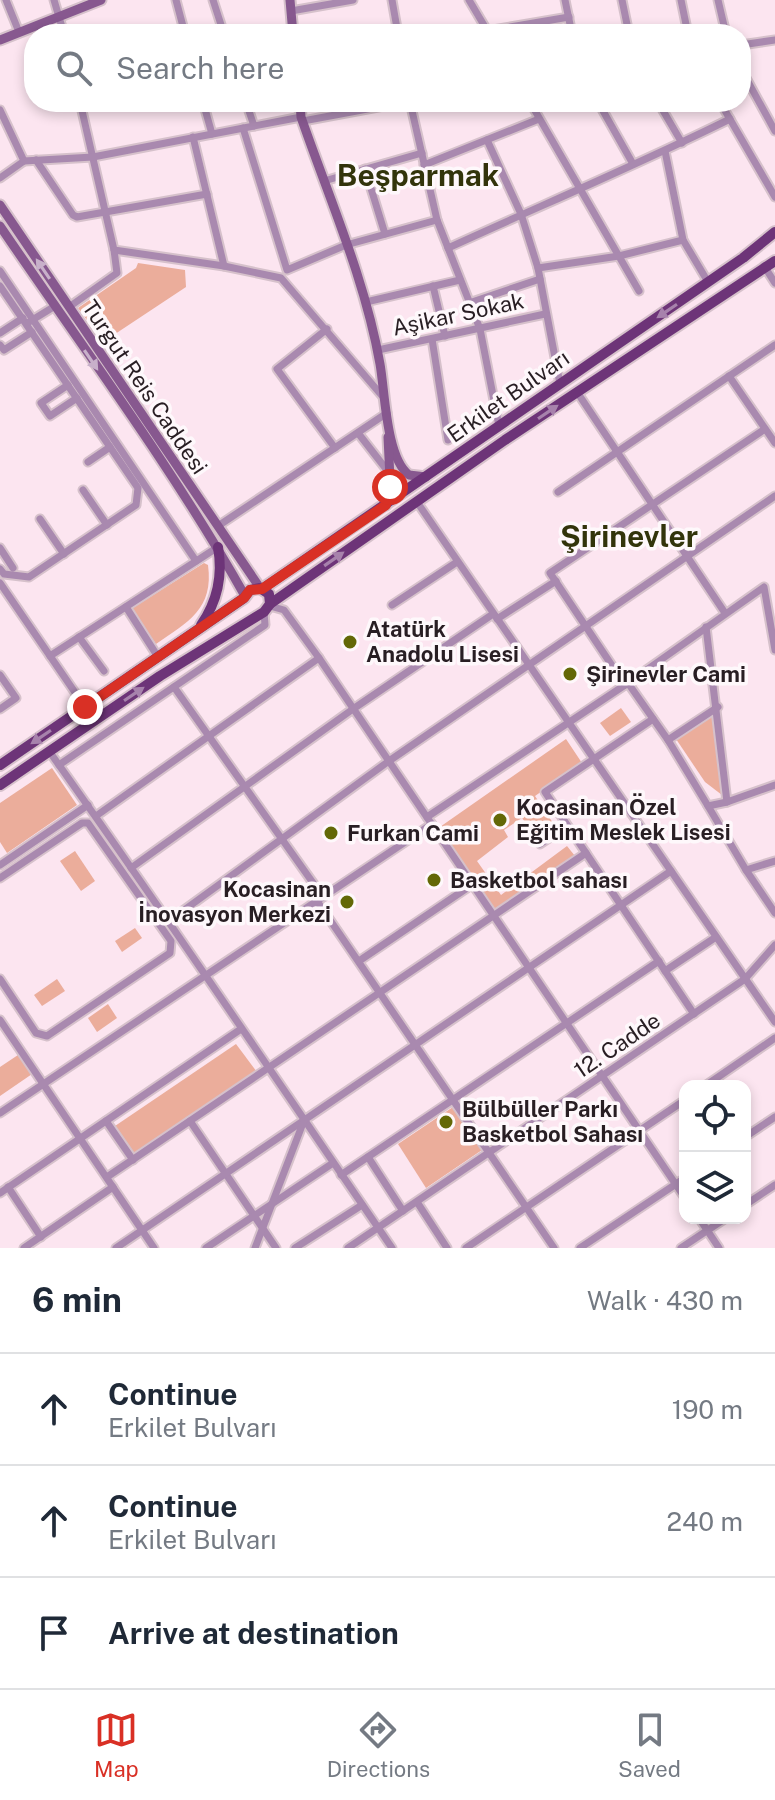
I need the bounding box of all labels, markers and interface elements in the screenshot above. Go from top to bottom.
search box [24,24,751,112]
icon: search [52,46,96,90]
text: Search here [116,50,284,86]
district label: Beşparmak [337,157,499,193]
one-way arrow [36,258,51,279]
street label: Aşikar Sokak [390,287,526,341]
street label: Turgut Reis Caddesi [77,295,213,479]
one-way arrow [656,303,677,318]
street label: Erkilet Bulvarı [442,344,574,448]
one-way arrow [83,350,98,371]
one-way arrow [538,404,559,419]
route start [372,469,408,505]
district label: Şirinevler [560,518,698,554]
one-way arrow [324,552,345,567]
place label: Atatürk Anadolu Lisesi [366,616,519,667]
marker: Atatürk Anadolu Lisesi [341,633,359,651]
place label: Şirinevler Cami [586,661,746,687]
marker: Şirinevler Cami [561,665,579,683]
one-way arrow [123,687,145,701]
route end [67,689,103,725]
one-way arrow [31,729,52,744]
place label: Kocasinan Özel Eğitim Meslek Lisesi [516,793,731,845]
marker: Kocasinan Özel Eğitim Meslek Lisesi [491,811,509,829]
place label: Furkan Cami [347,820,479,846]
marker: Furkan Cami [322,824,340,842]
place label: Basketbol sahası [450,867,628,893]
marker: Basketbol sahası [425,871,443,889]
place label: Kocasinan İnovasyon Merkezi [138,876,331,927]
marker: Kocasinan İnovasyon Merkezi [338,893,356,911]
street label: 12. Cadde [569,1007,665,1083]
map controls [679,1080,751,1224]
button: locate [679,1080,751,1152]
place label: Bülbüller Parkı Basketbol Sahası [462,1096,643,1147]
marker: Bülbüller Parkı Basketbol Sahası [437,1113,455,1131]
button: layers [679,1152,751,1224]
text: 6 min [32,1280,122,1320]
text: Walk · 430 m [587,1285,743,1316]
text: Continue [108,1376,238,1412]
icon: ahead [32,1387,76,1431]
text: 190 m [672,1394,743,1425]
text: Erkilet Bulvarı [108,1412,277,1443]
text: Continue [108,1488,238,1524]
icon: ahead [32,1499,76,1543]
text: 240 m [666,1506,743,1537]
text: Erkilet Bulvarı [108,1524,277,1555]
icon: arrive [32,1611,76,1655]
text: Arrive at destination [108,1615,399,1651]
tab: Map [94,1708,139,1782]
tab: Directions [327,1708,430,1782]
tab: Saved [618,1708,681,1782]

